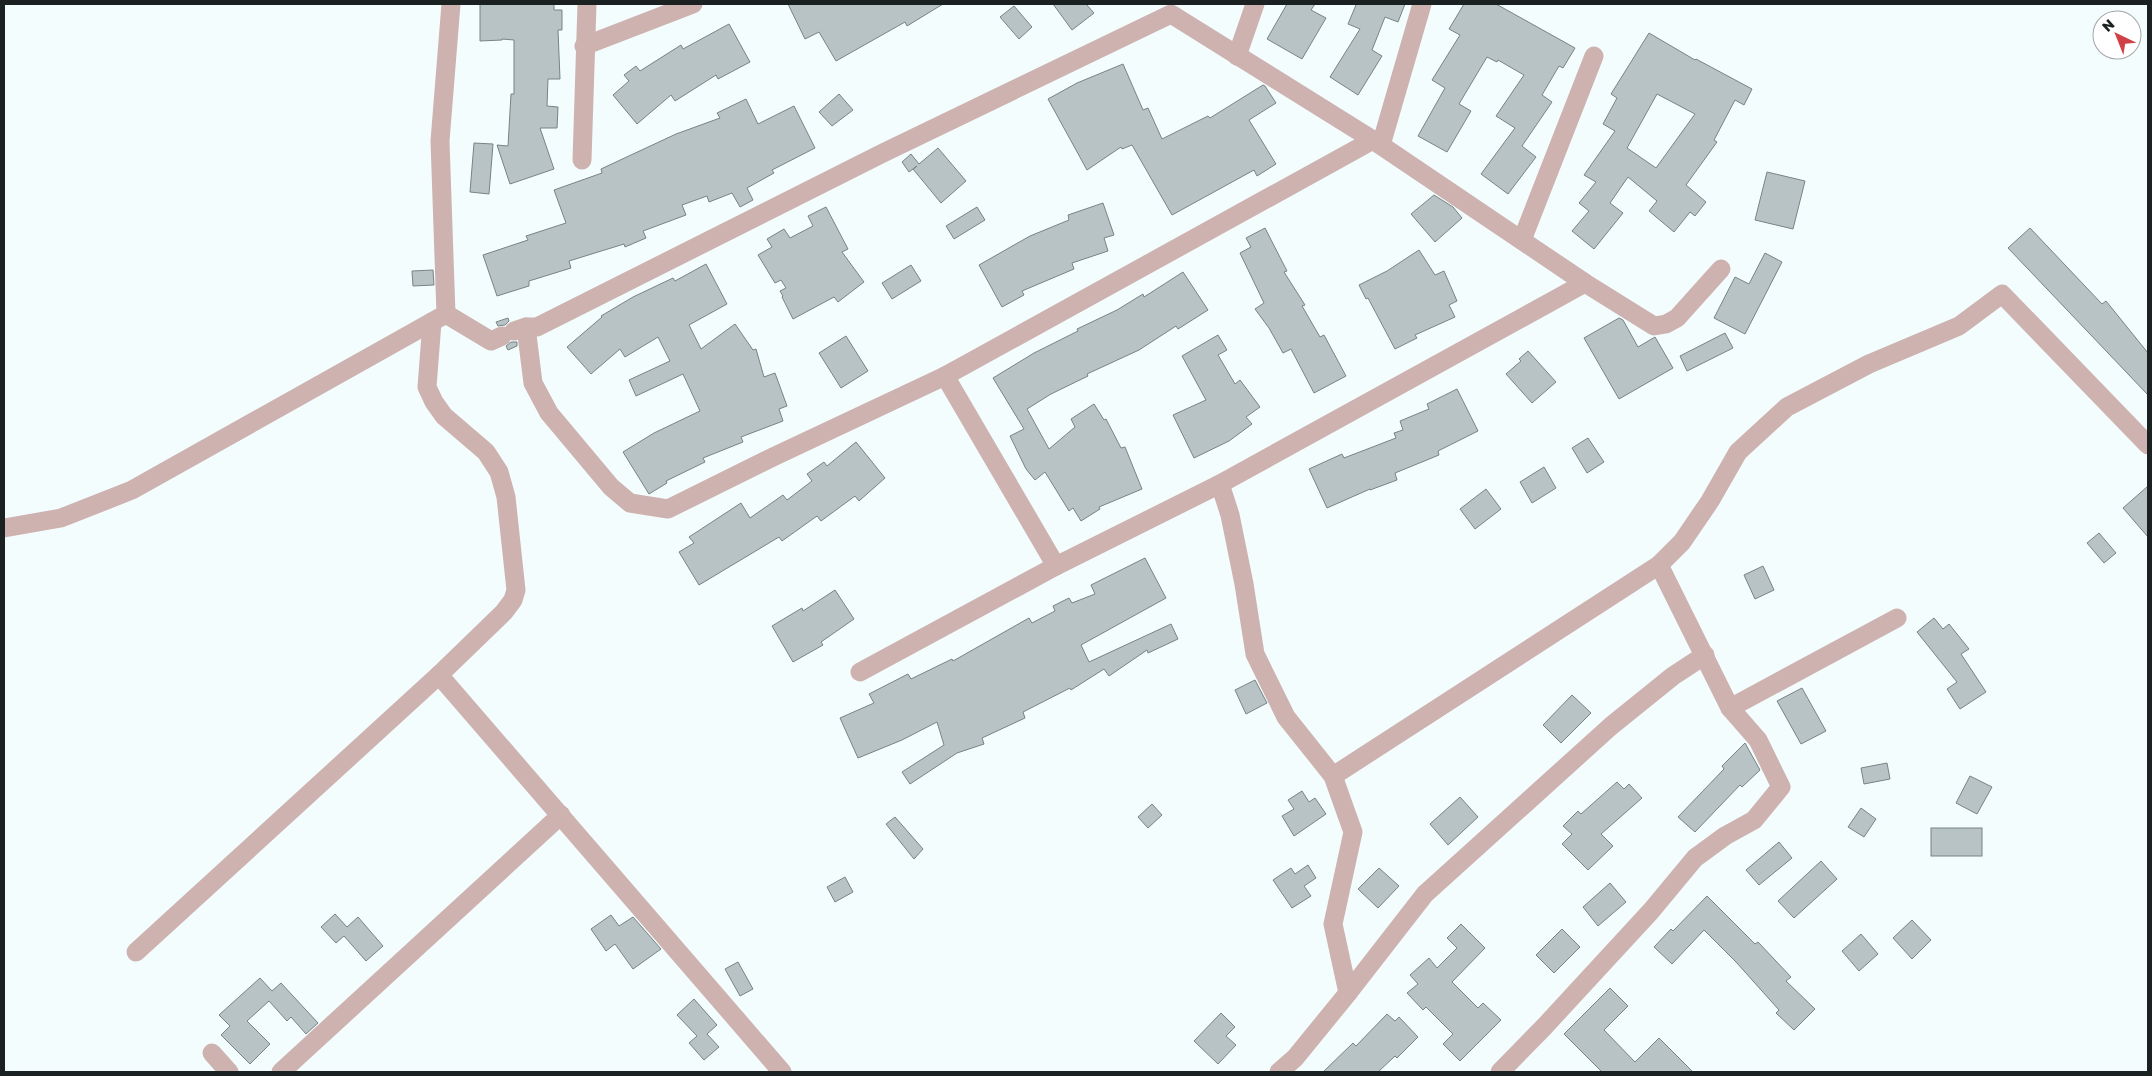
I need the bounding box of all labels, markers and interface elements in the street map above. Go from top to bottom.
north arrow [2092,10,2142,60]
text: N [2098,15,2117,35]

